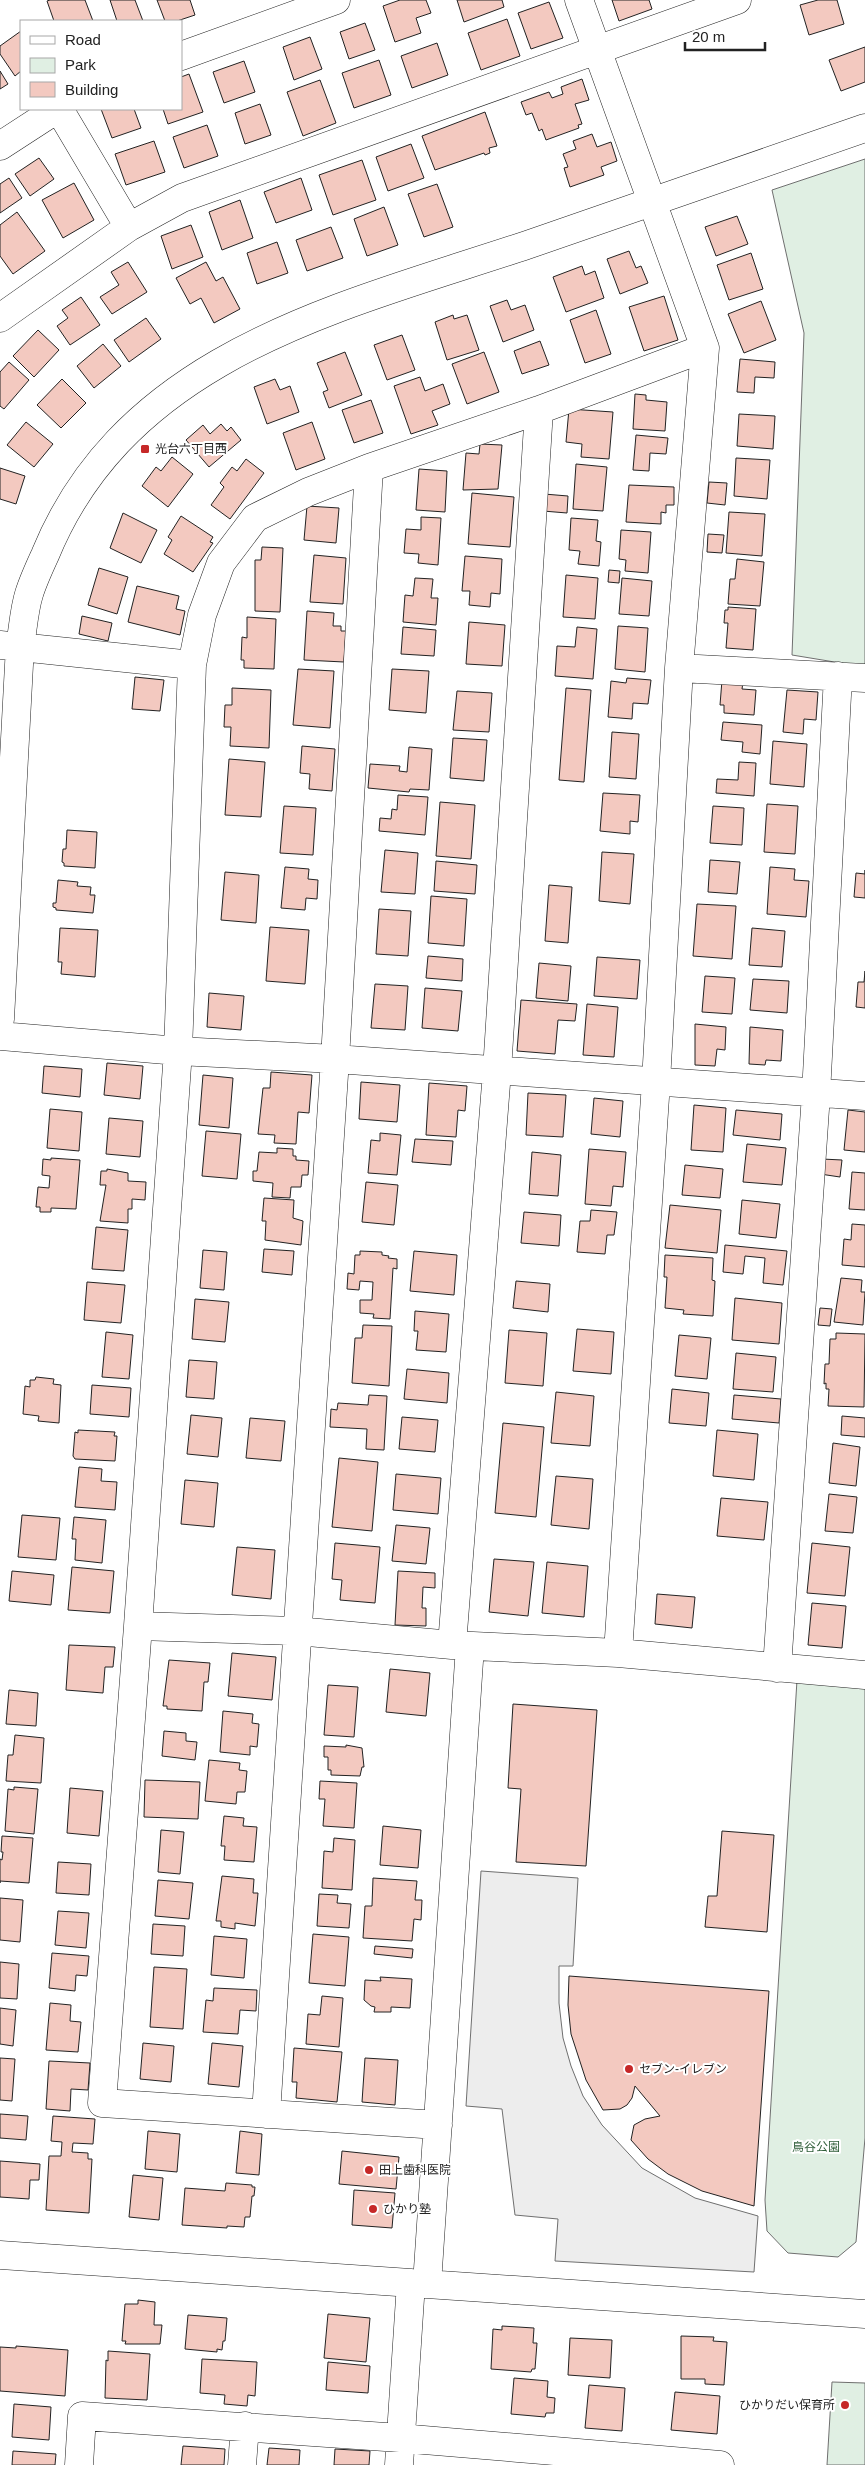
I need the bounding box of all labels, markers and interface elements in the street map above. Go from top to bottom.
legend [20,20,182,110]
scale bar [685,20,765,52]
text: 20 m [692,28,725,45]
text: Road [65,31,101,48]
text: Park [65,56,96,73]
text: Building [65,81,118,98]
place label: 光台六丁目西 [155,442,227,456]
marker: 光台六丁目西 [139,443,151,455]
place label: セブン-イレブン [639,2062,727,2076]
marker: セブン-イレブン [623,2063,635,2075]
park label: 鳥谷公園 [792,2140,840,2154]
place label: 田上歯科医院 [379,2163,451,2177]
marker: 田上歯科医院 [363,2164,375,2176]
place label: ひかり塾 [383,2202,431,2216]
marker: ひかり塾 [367,2203,379,2215]
place label: ひかりだい保育所 [739,2398,835,2412]
marker: ひかりだい保育所 [839,2399,851,2411]

